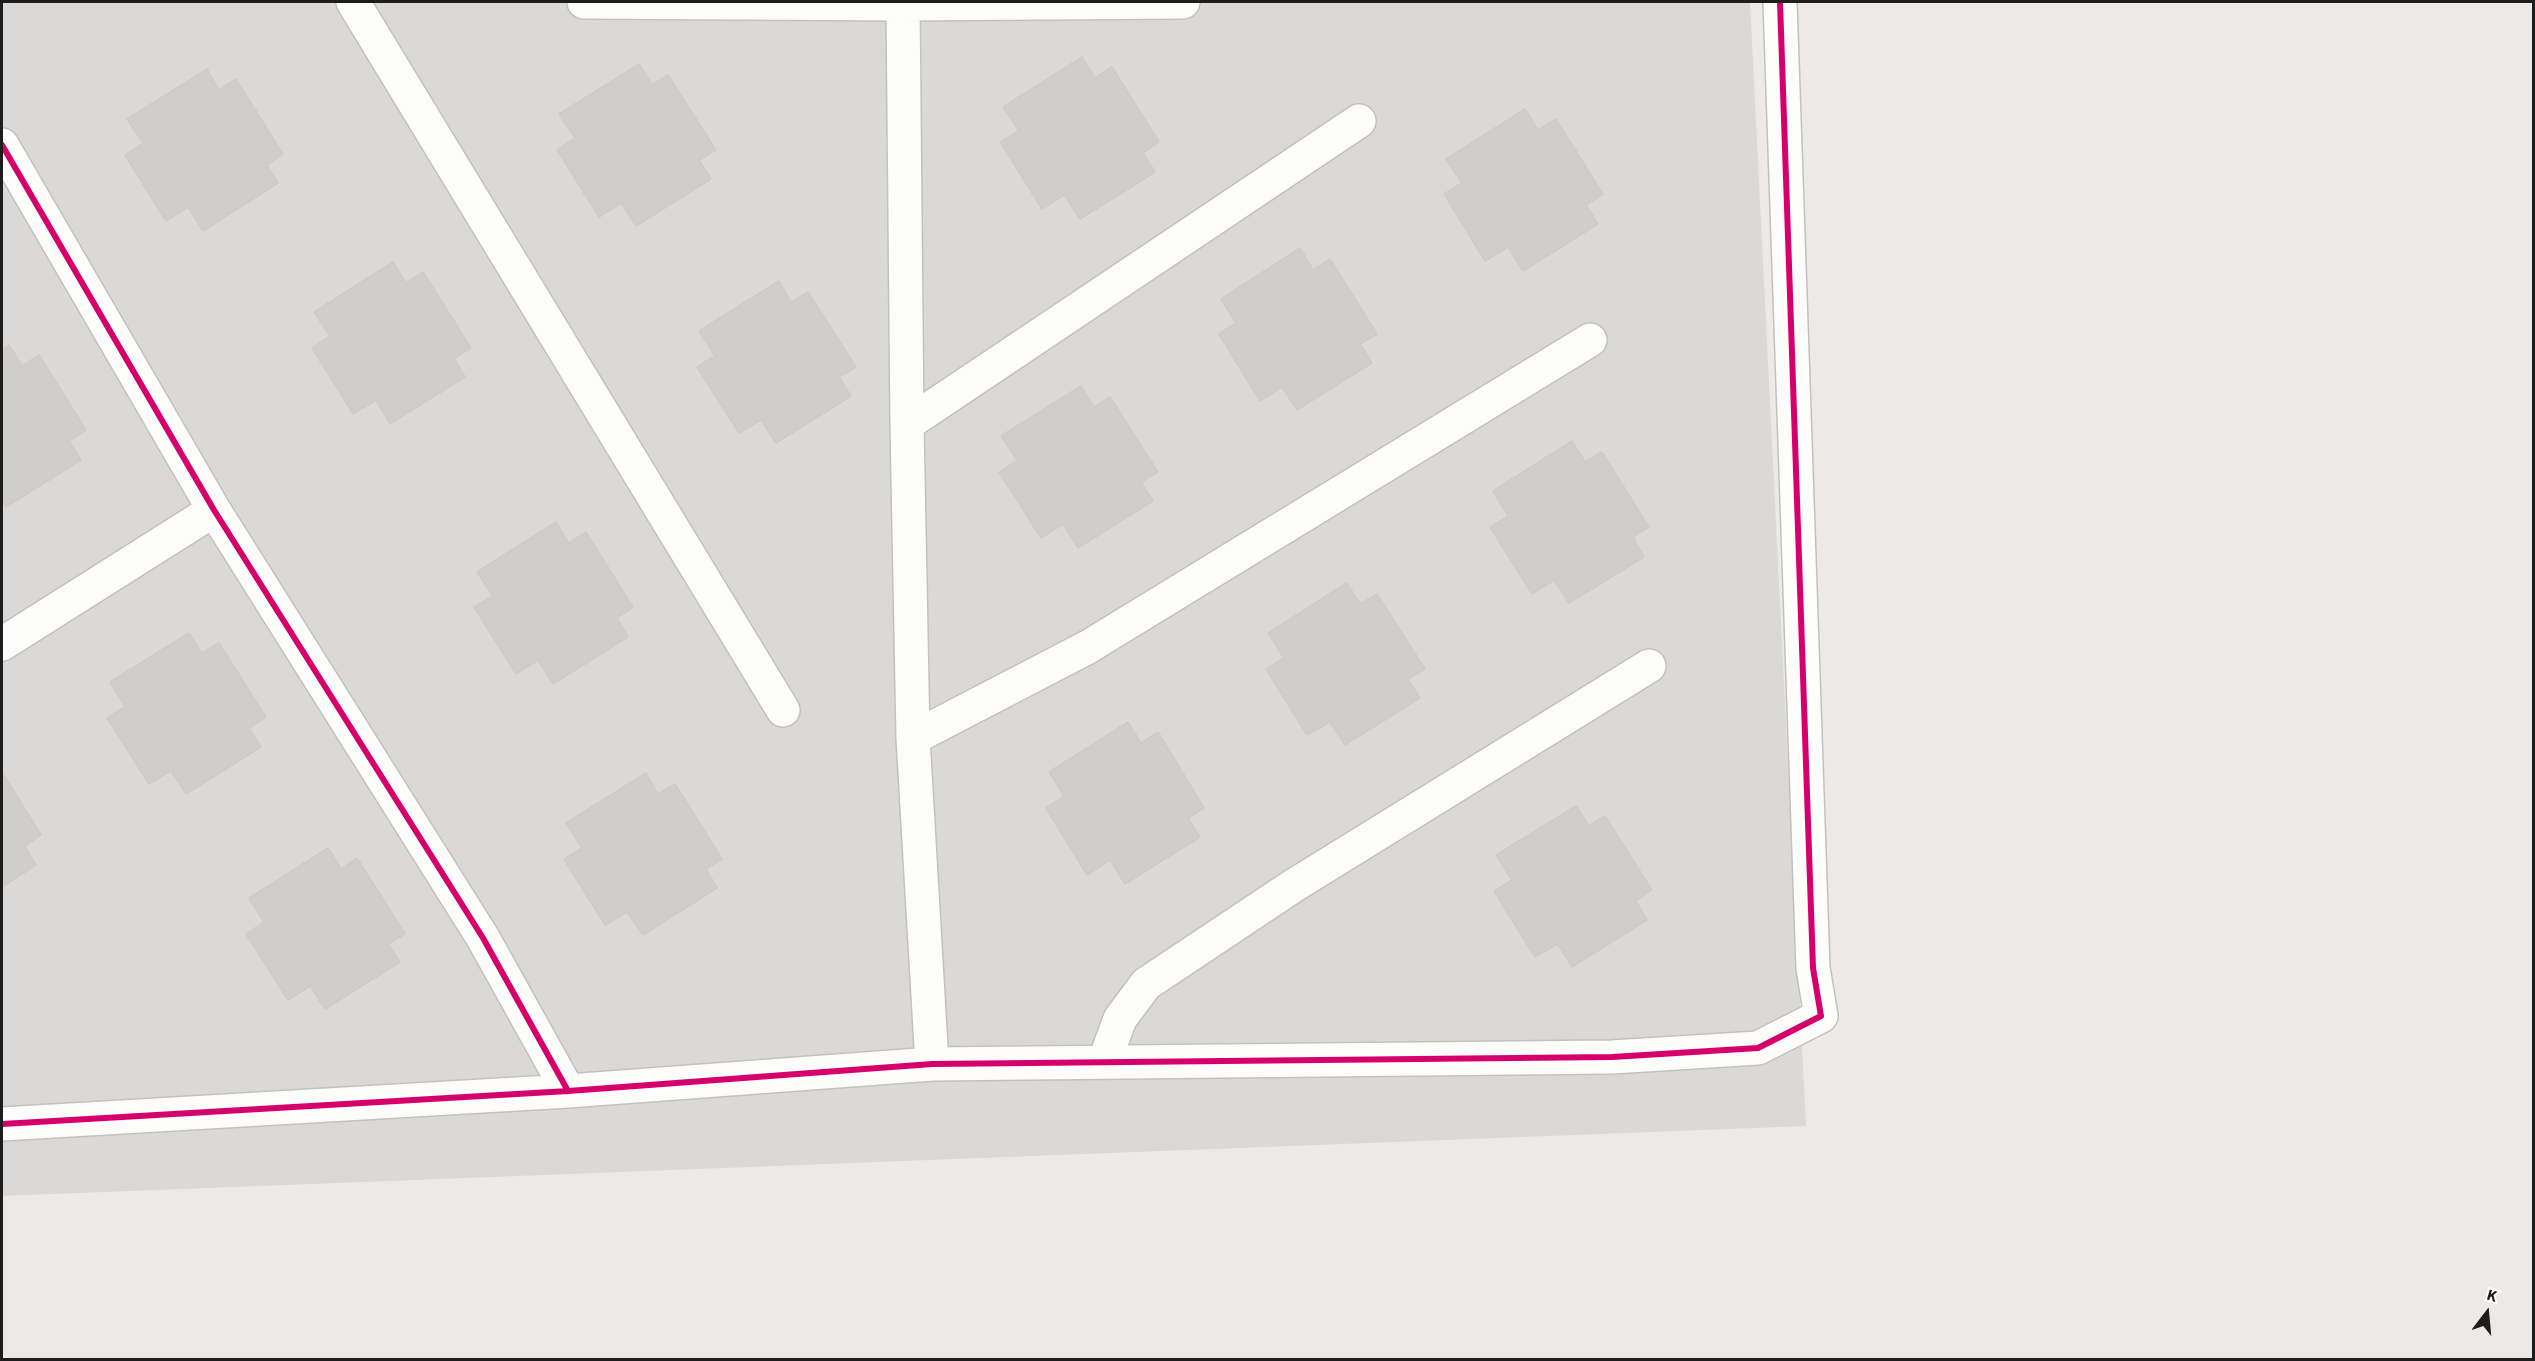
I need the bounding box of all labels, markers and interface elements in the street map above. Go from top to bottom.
north arrow [2457,1283,2517,1343]
text: K [2484,1284,2500,1308]

